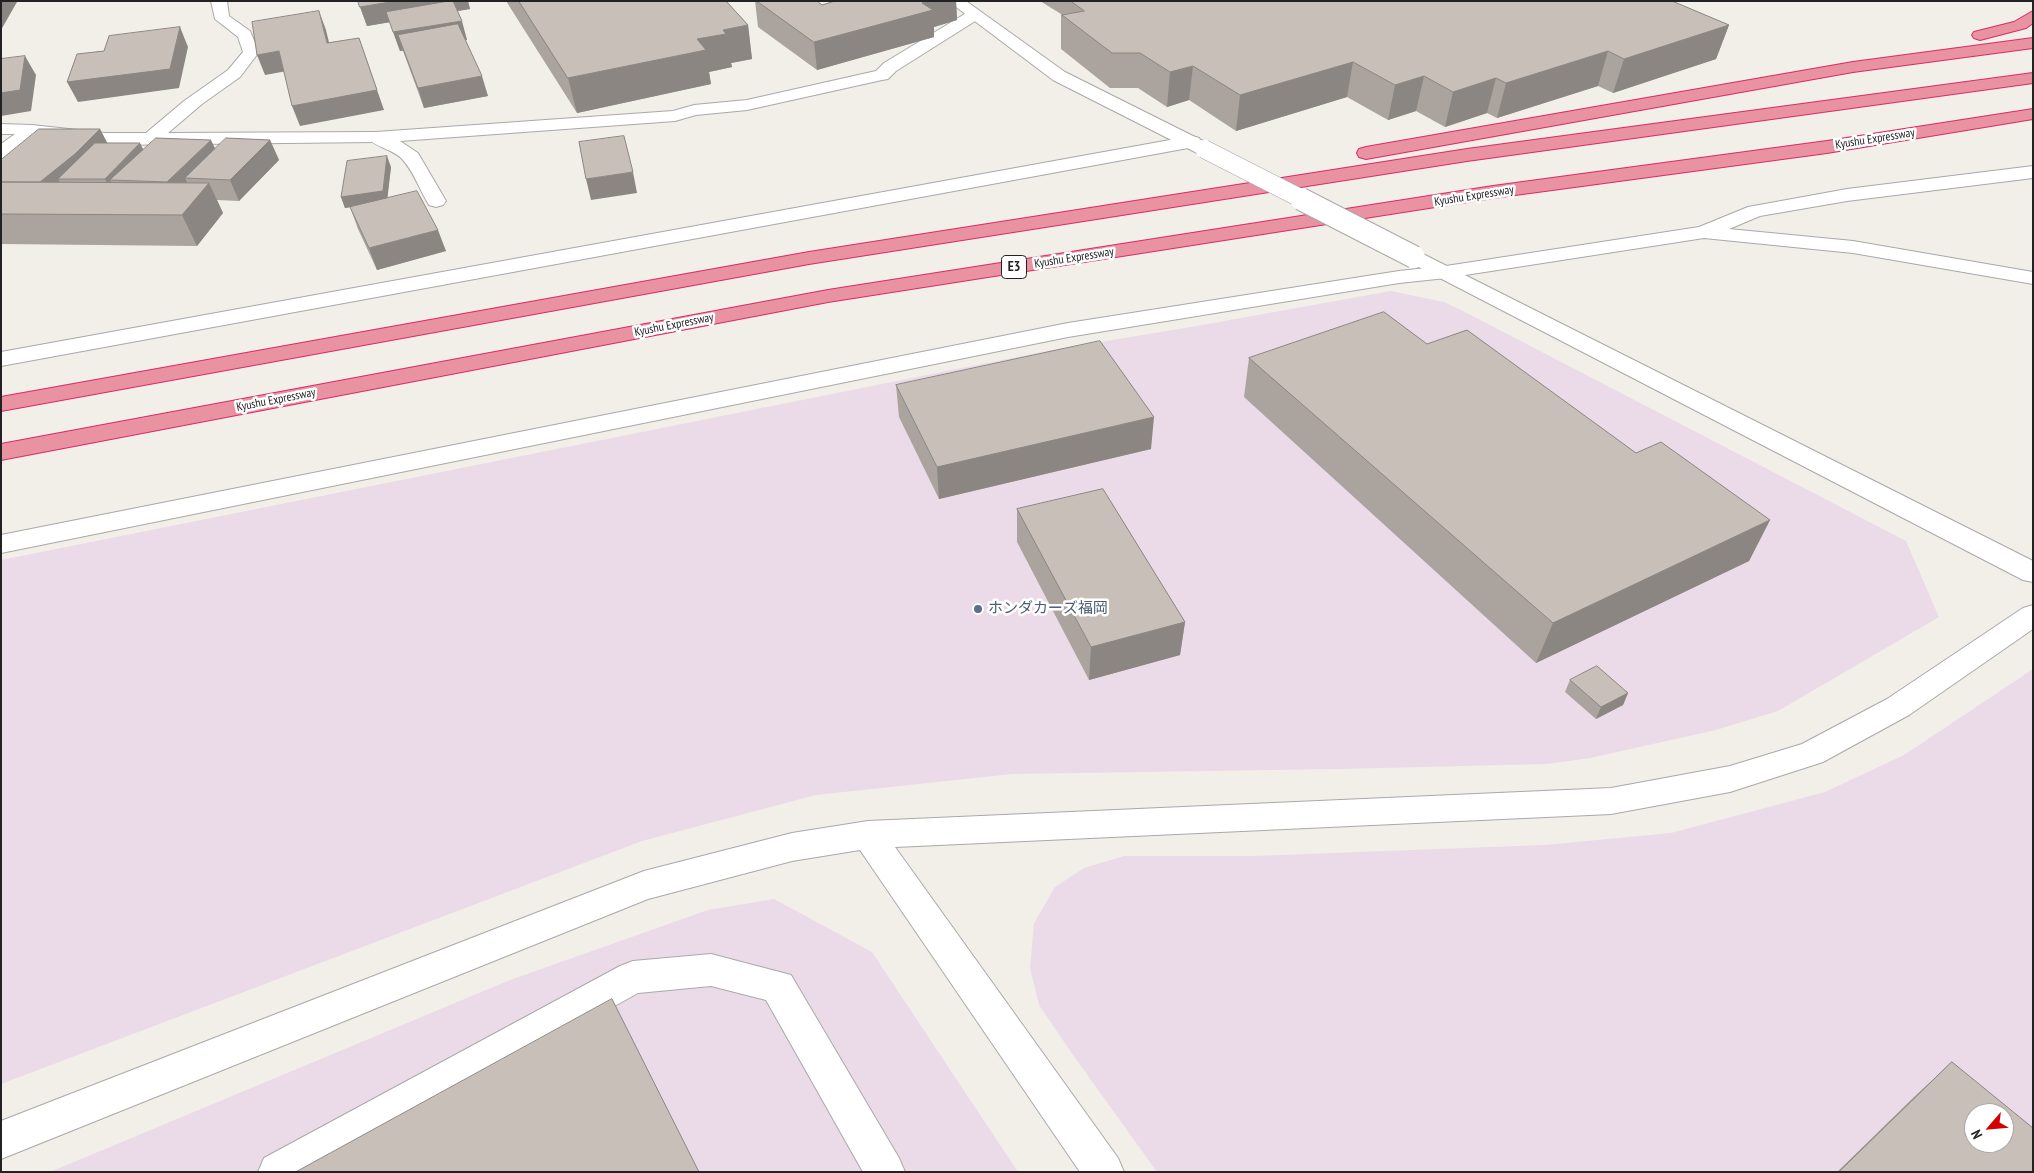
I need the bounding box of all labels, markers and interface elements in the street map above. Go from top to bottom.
street label: Kyushu Expressway [1834,126,1916,152]
street label: Kyushu Expressway [1433,183,1515,209]
street label: Kyushu Expressway [1033,245,1115,271]
road number: E3 [1002,256,1026,278]
street label: Kyushu Expressway [633,310,715,340]
street label: Kyushu Expressway [235,385,317,415]
place label: ホンダカーズ福岡 [988,600,1108,618]
marker: ホンダカーズ福岡 [972,603,984,615]
north arrow [1964,1103,2014,1153]
text: N [1967,1127,1986,1142]

